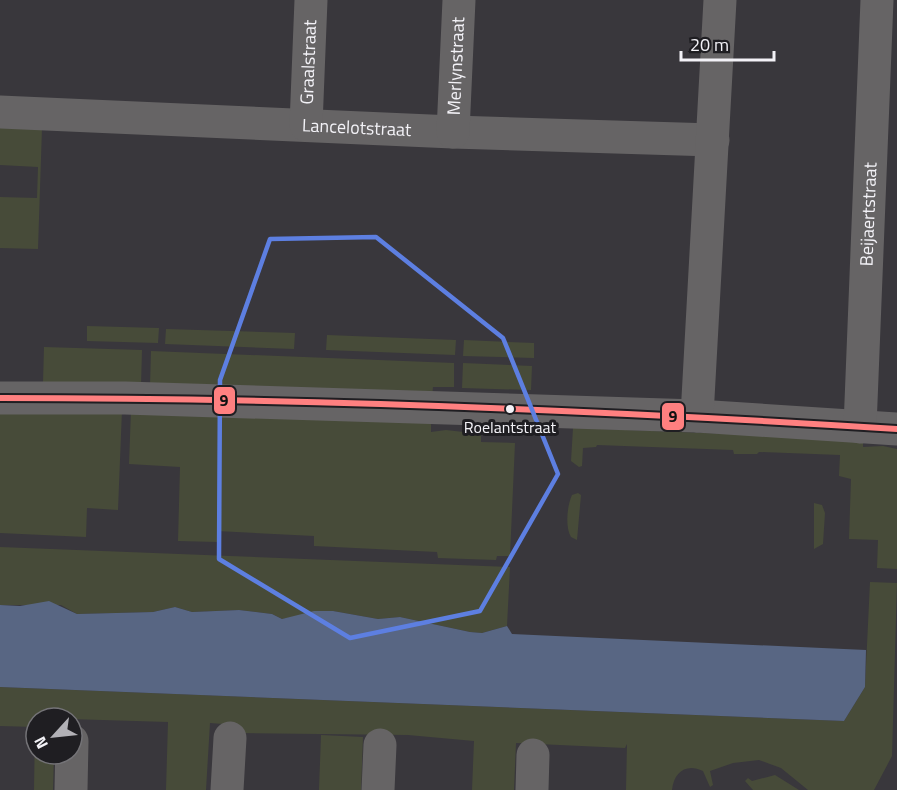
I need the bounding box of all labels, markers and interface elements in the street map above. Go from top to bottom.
street label: Merlynstraat [440,16,471,116]
street label: Graalstraat [293,18,323,105]
scale bar [681,24,774,62]
text: 20 m [690,31,729,58]
street label: Lancelotstraat [301,111,413,143]
street label: Beijaertstraat [852,161,884,267]
line badge: 9 [213,386,236,415]
text: 9 [220,388,229,412]
line badge: 9 [661,402,685,431]
marker: Roelantstraat [504,403,516,415]
text: 9 [669,404,678,428]
place label: Roelantstraat [464,415,557,439]
north arrow [24,706,84,766]
text: N [27,732,54,753]

